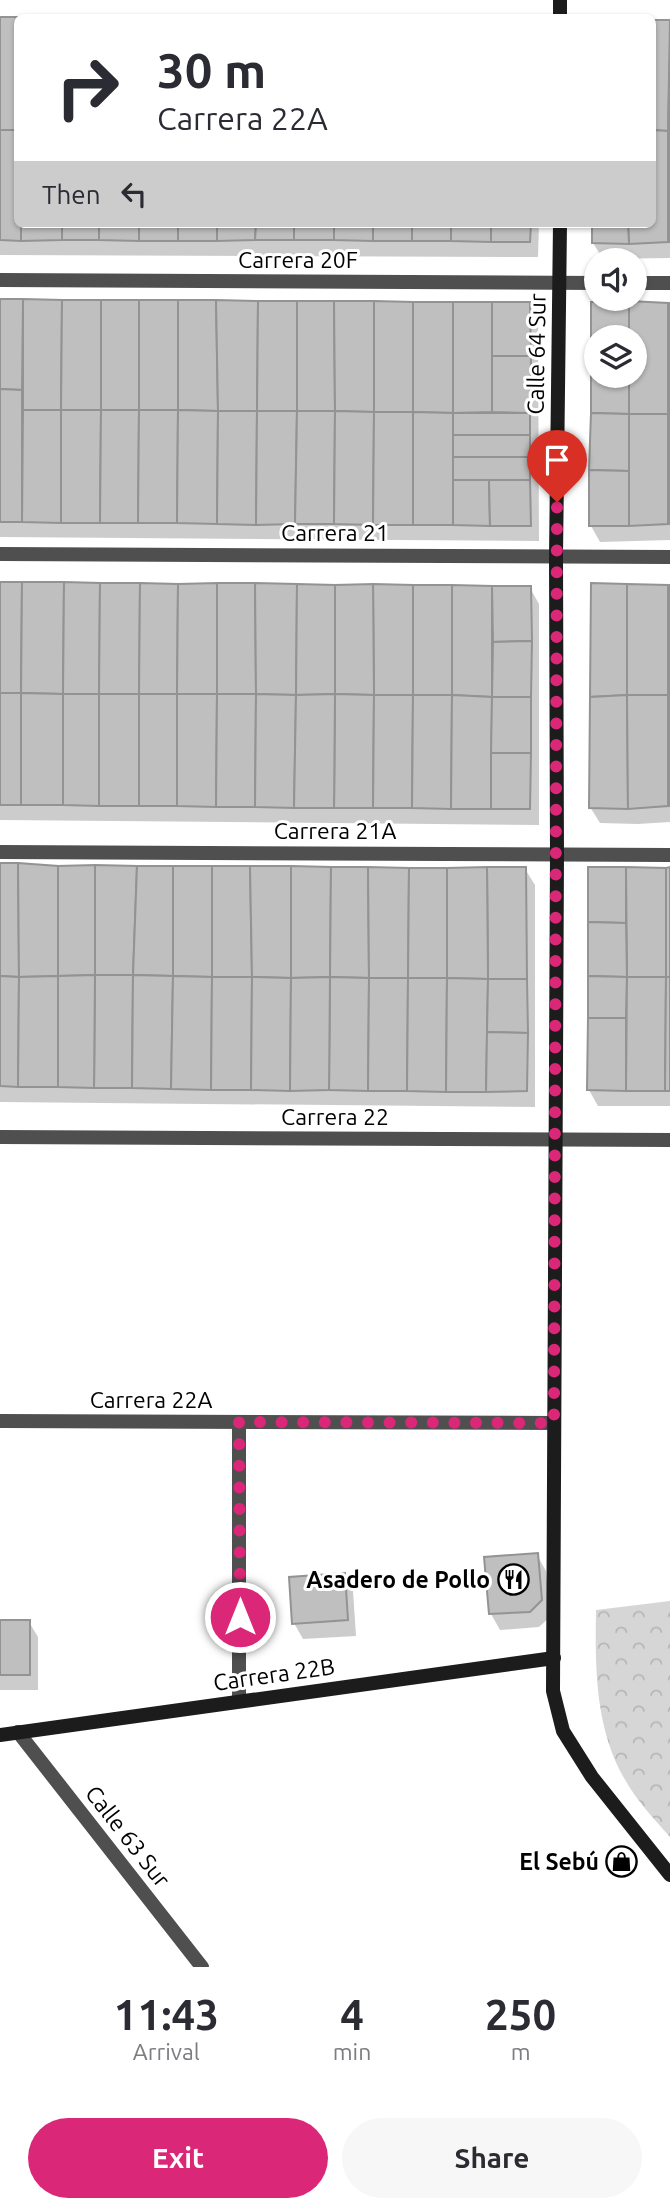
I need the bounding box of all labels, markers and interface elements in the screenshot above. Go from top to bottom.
icon: right [42,42,133,133]
text: 30 m [157,42,266,97]
text: Carrera 22A [157,100,328,136]
icon: left [115,175,153,213]
text: Then [42,180,101,209]
street label: Carrera 20F [238,247,358,272]
map controls [584,248,647,388]
button: sound [584,248,647,311]
street label: Calle 64 Sur [522,293,550,415]
button: layers [584,325,647,388]
pin [527,430,587,502]
icon: arrive [538,441,576,479]
street label: Carrera 21 [281,520,389,545]
street label: Carrera 21A [274,818,396,843]
street label: Carrera 22 [281,1104,389,1129]
street label: Carrera 22A [90,1387,212,1412]
restaurant icon: Asadero de Pollo [496,1562,530,1596]
place label: Asadero de Pollo [306,1567,490,1592]
position arrow [203,1580,277,1654]
street label: Carrera 22B [212,1653,336,1695]
street label: Calle 63 Sur [81,1781,175,1892]
shop icon: El Sebú [605,1844,639,1878]
place label: El Sebú [519,1849,599,1874]
text: 11:43 [114,1991,219,2038]
text: 4 [340,1991,364,2038]
text: 250 [485,1991,556,2038]
text: Arrival [133,2039,200,2064]
text: min [333,2039,371,2064]
text: m [511,2039,531,2064]
button: Exit [28,2118,328,2198]
button: Share [342,2118,642,2198]

